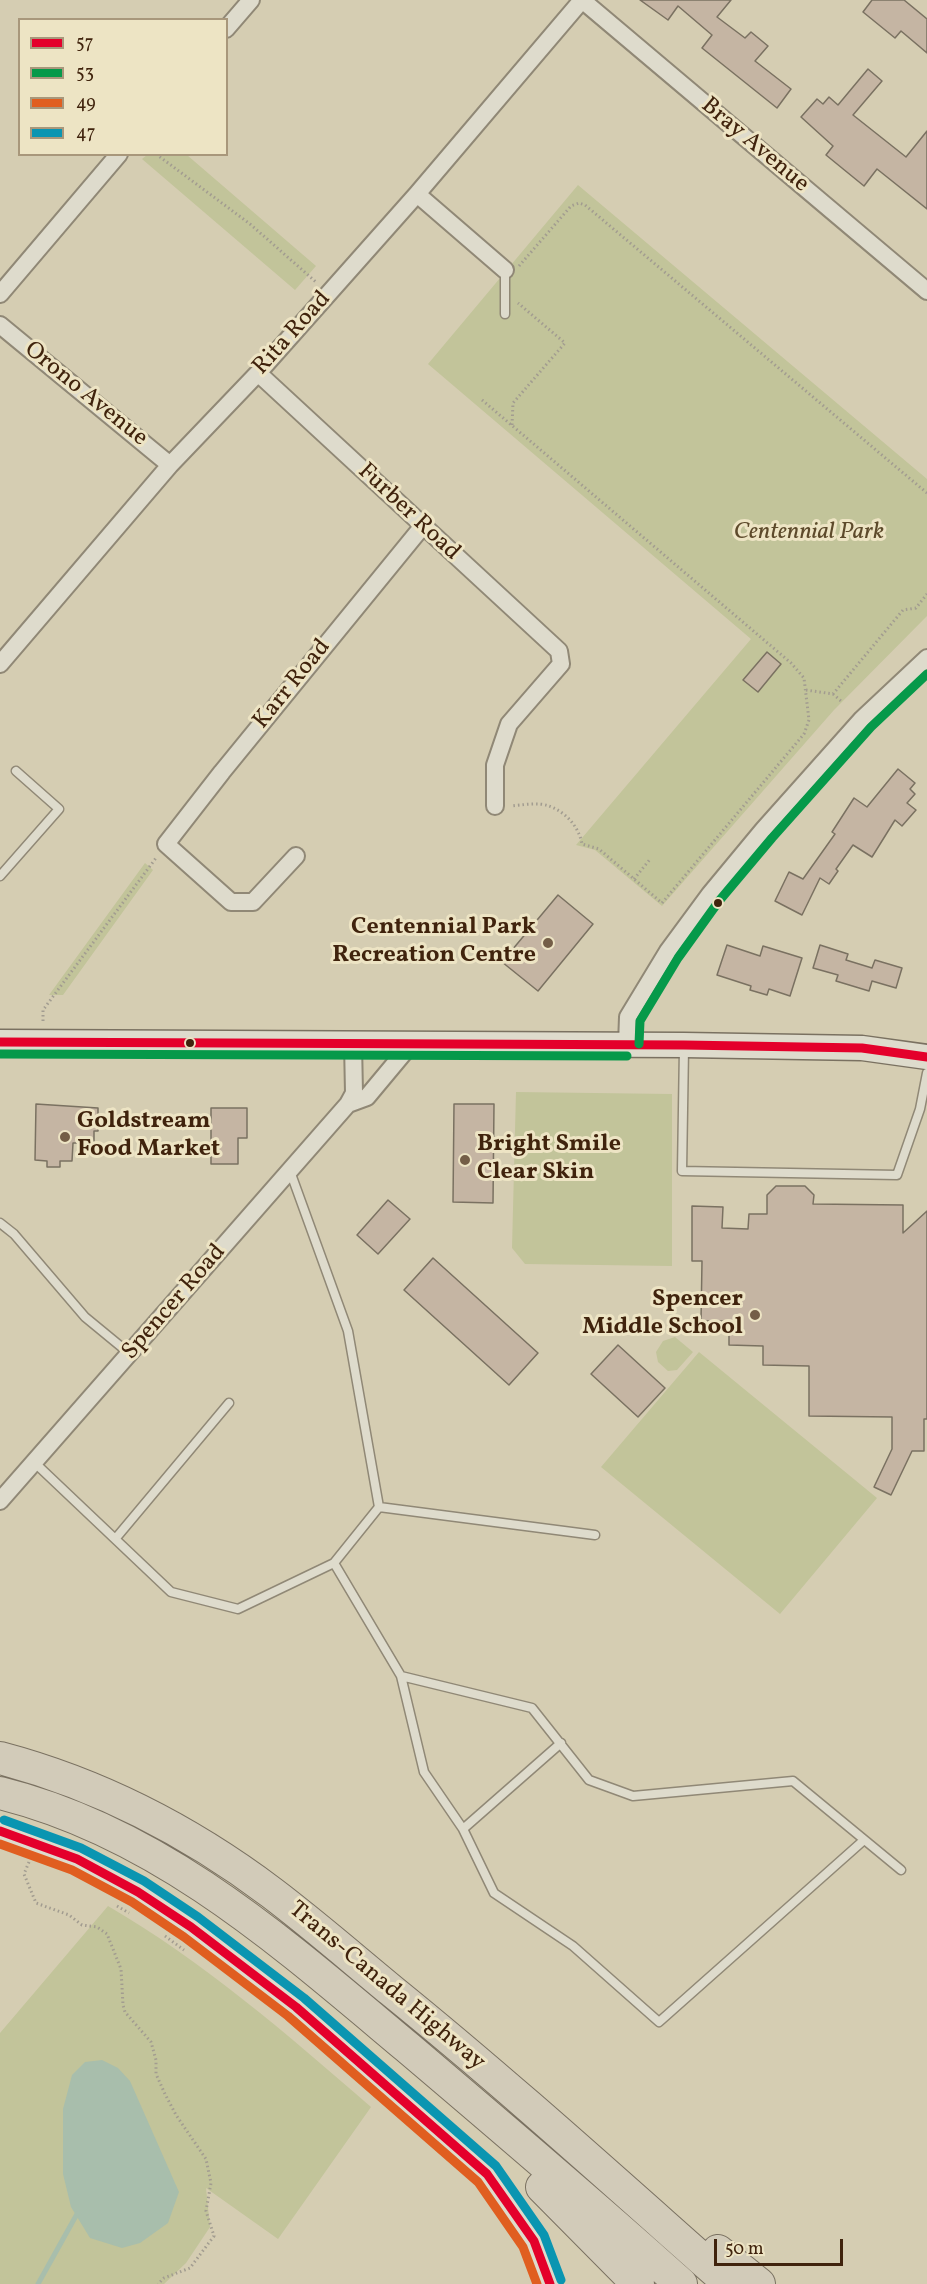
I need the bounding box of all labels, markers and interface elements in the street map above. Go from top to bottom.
legend [18,18,228,156]
text: 57 [76,31,93,56]
text: 53 [76,61,94,86]
text: 49 [76,91,96,116]
street label: Bray Avenue [694,92,814,200]
text: 47 [76,121,95,146]
street label: Rita Road [248,286,338,382]
street label: Orono Avenue [17,336,153,454]
street label: Furber Road [351,458,465,568]
park label: Centennial Park [734,520,884,548]
street label: Karr Road [248,634,338,736]
unlabelled marker [712,897,724,909]
place label: Centennial Park Recreation Centre [332,915,536,971]
marker: Centennial Park Recreation Centre [541,936,555,950]
unlabelled marker [184,1037,196,1049]
place label: Goldstream Food Market [77,1109,220,1165]
marker: Goldstream Food Market [58,1130,72,1144]
place label: Bright Smile Clear Skin [477,1132,621,1188]
marker: Bright Smile Clear Skin [458,1153,472,1167]
street label: Spencer Road [117,1239,233,1367]
place label: Spencer Middle School [582,1287,743,1343]
marker: Spencer Middle School [748,1308,762,1322]
street label: Trans-Canada Highway [282,1896,490,2078]
scale bar [717,2227,846,2265]
text: 50 m [725,2237,764,2262]

